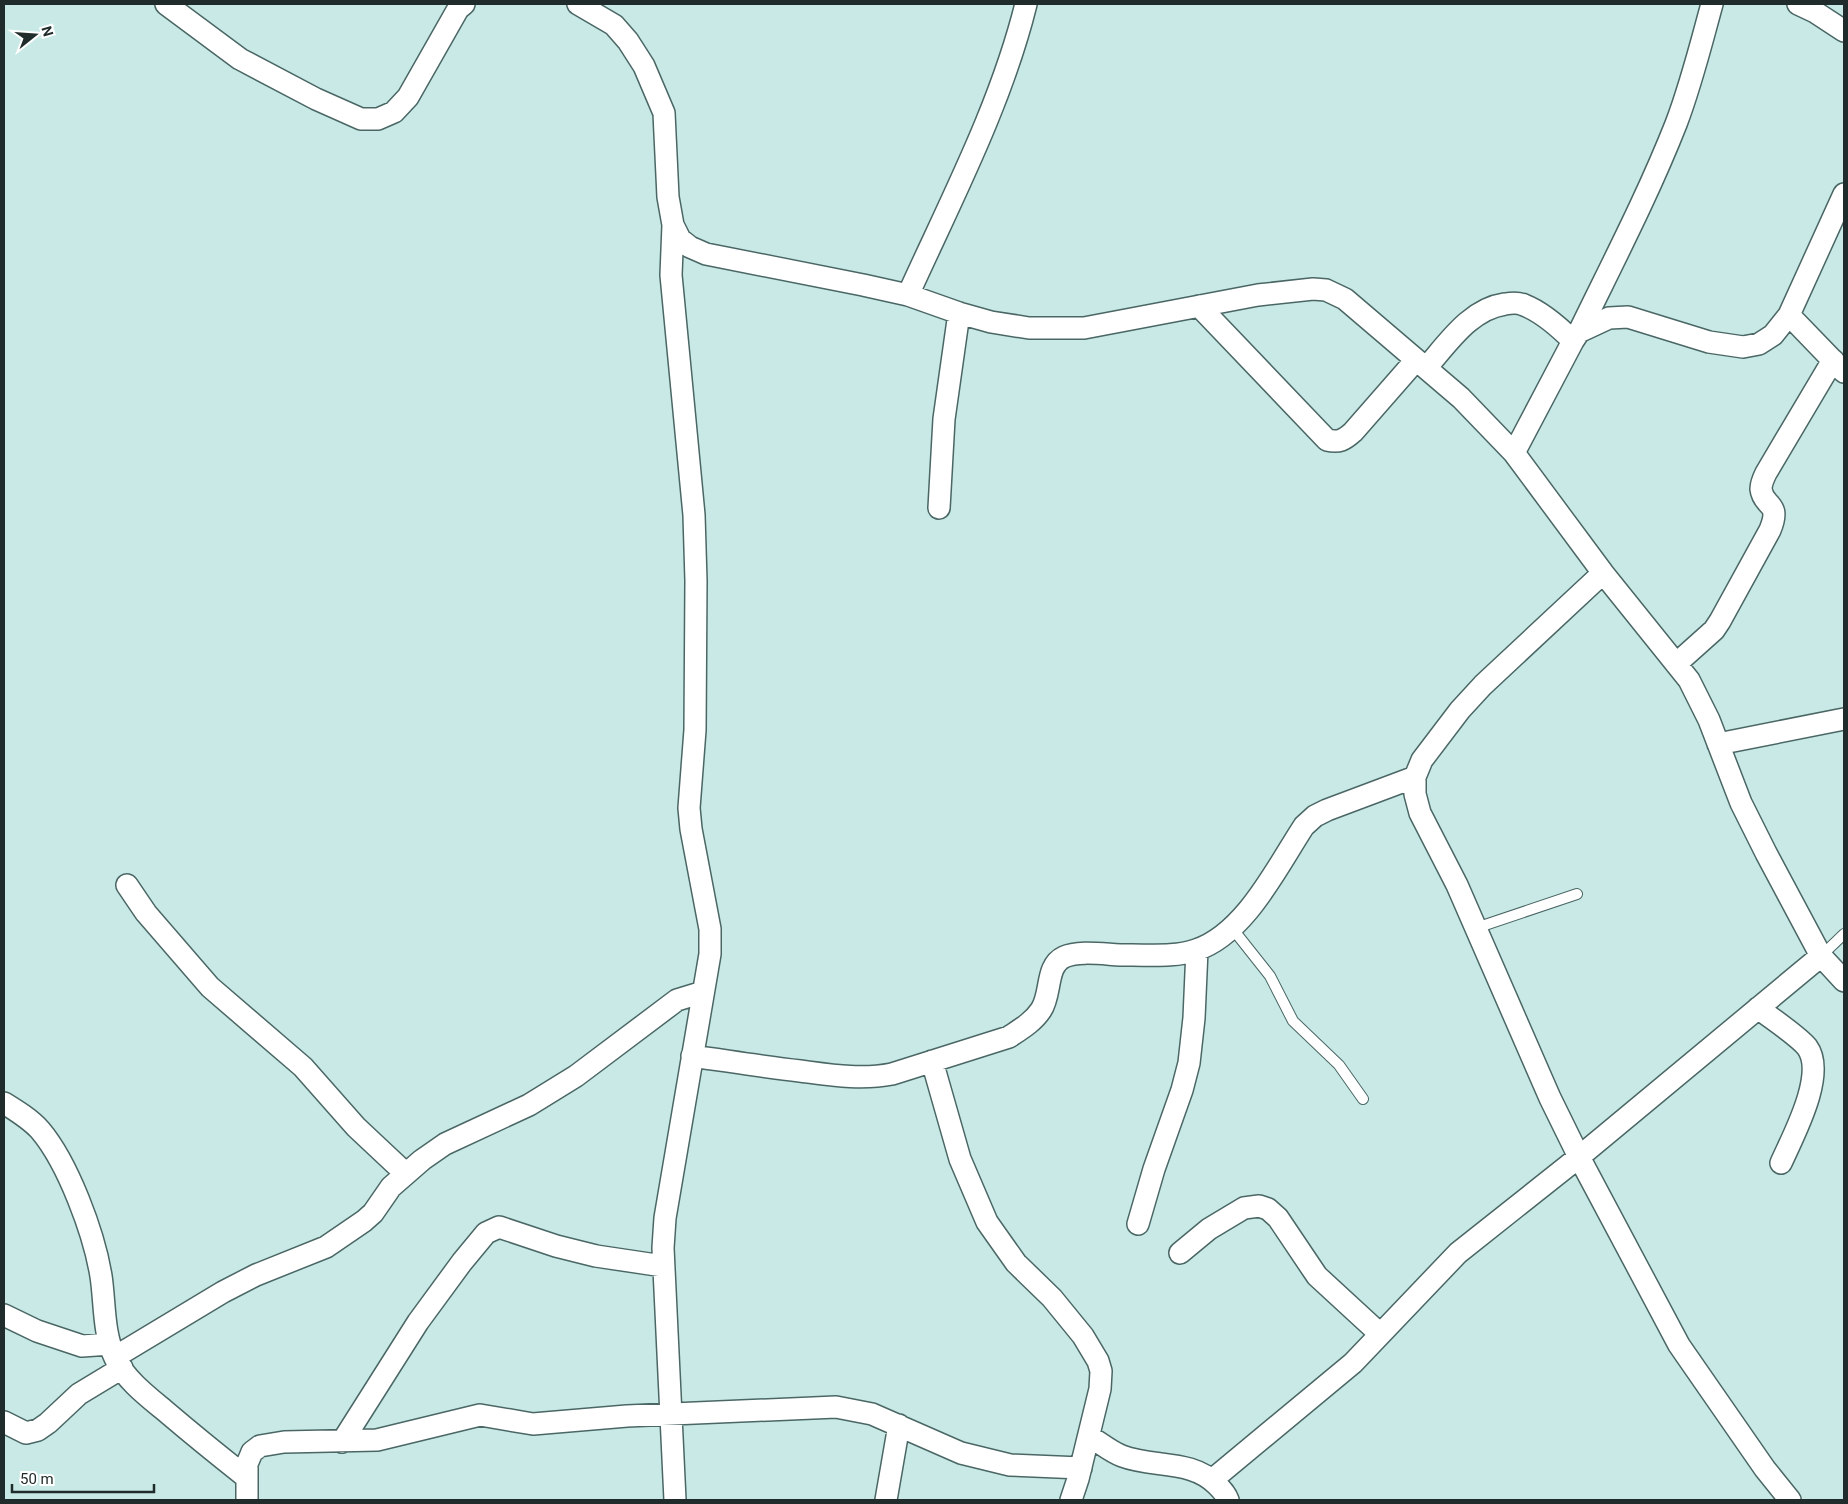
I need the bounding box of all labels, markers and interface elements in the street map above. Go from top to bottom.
north arrow [10,10,60,60]
text: N [38,24,57,38]
scale bar [12,1462,155,1494]
text: 50 m [20,1470,54,1488]

